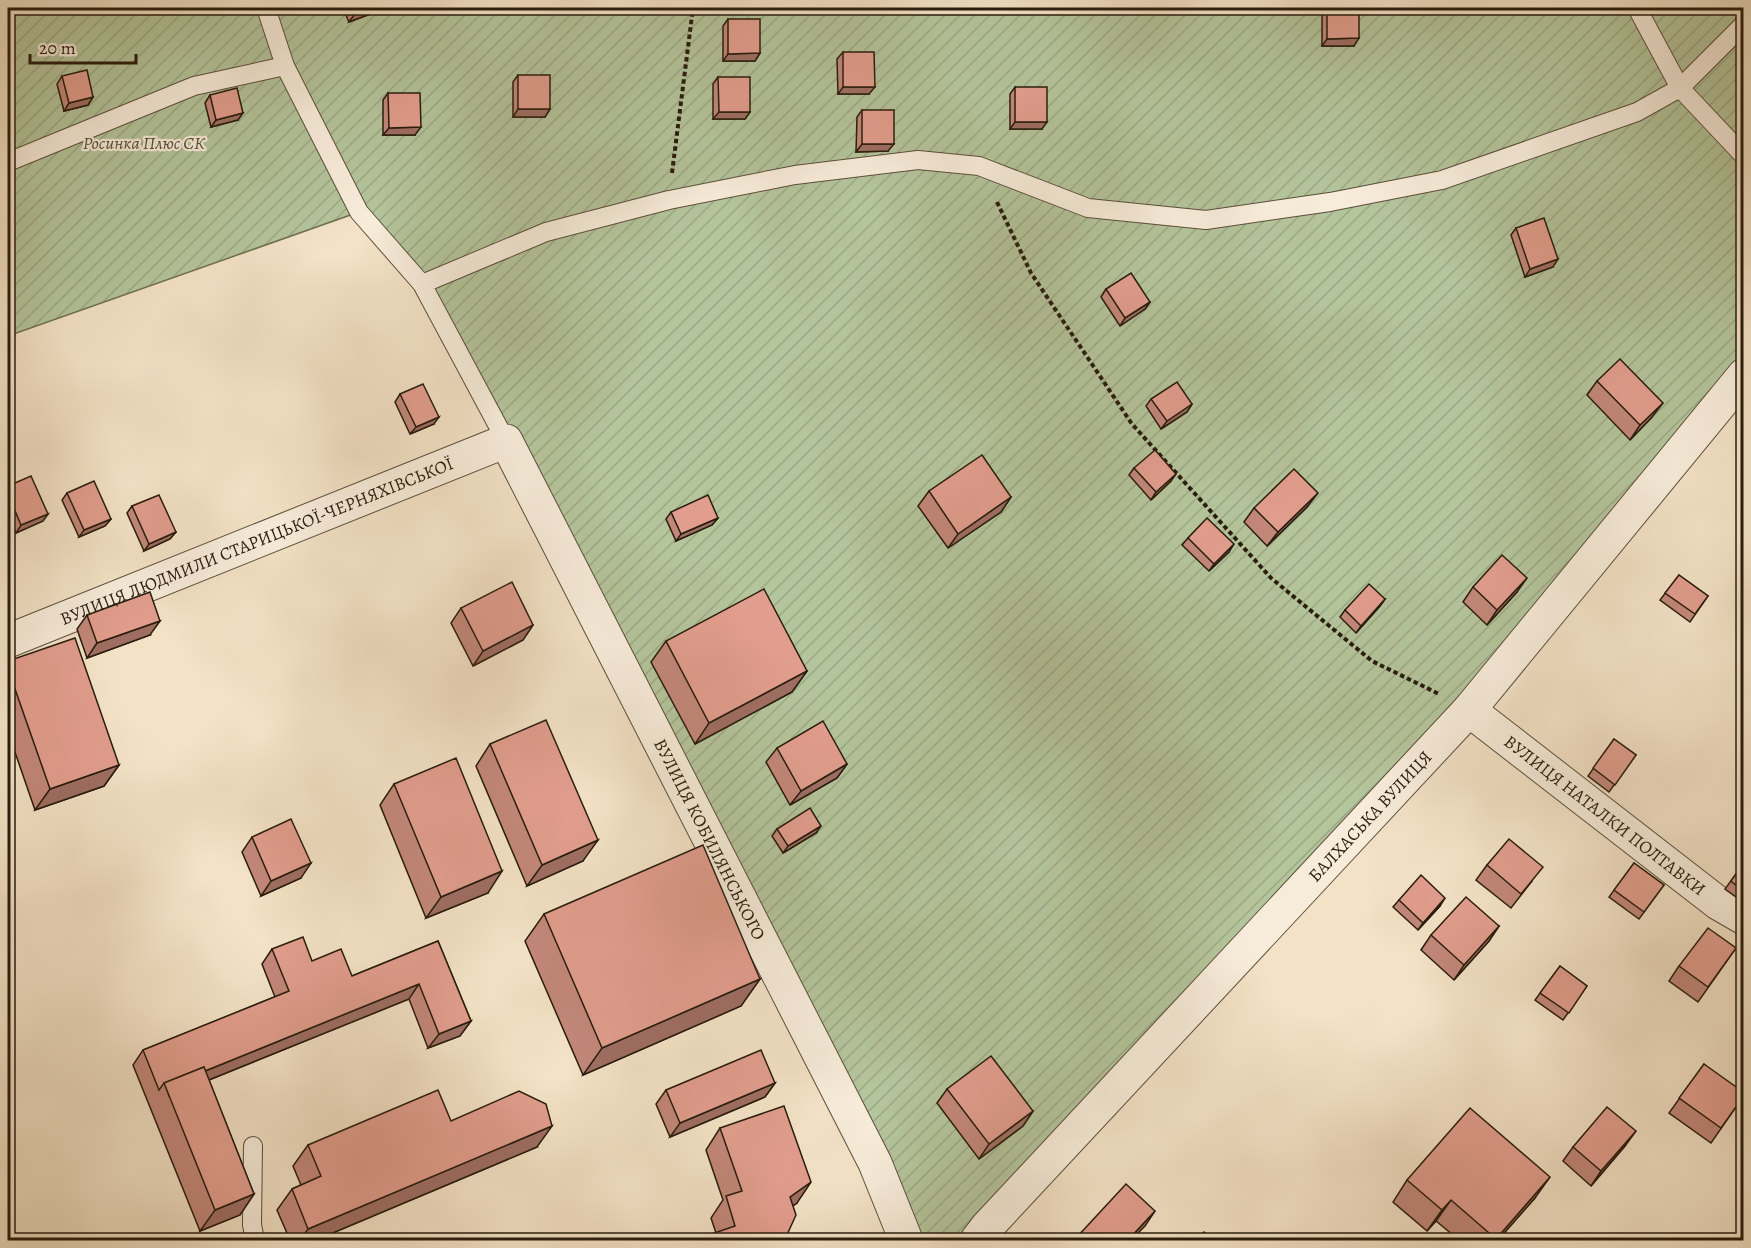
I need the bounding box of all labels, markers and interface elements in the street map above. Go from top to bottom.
scale bar [30,27,136,65]
text: 20 m [39,36,76,60]
park label: Росинка Плюс СК [83,131,206,155]
street label: ВУЛИЦЯ ЛЮДМИЛИ СТАРИЦЬКОЇ-ЧЕРНЯХІВСЬКОЇ [57,451,457,631]
street label: ВУЛИЦЯ НАТАЛКИ ПОЛТАВКИ [1499,730,1711,901]
street label: ВУЛИЦЯ КОБИЛЯНСЬКОГО [648,735,771,944]
street label: БАЛХАСЬКА ВУЛИЦЯ [1303,745,1437,887]

